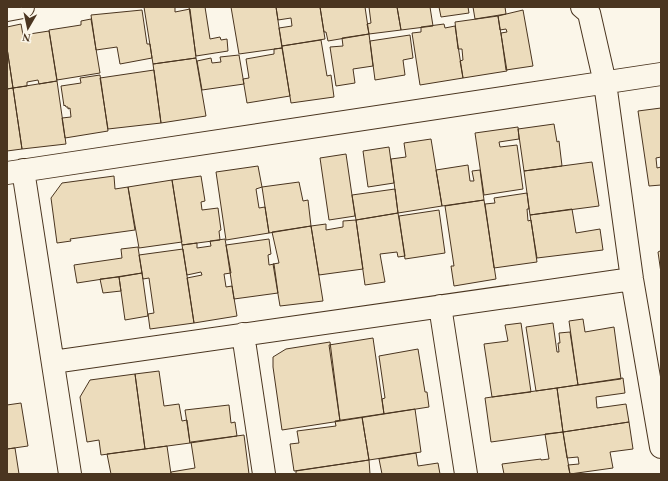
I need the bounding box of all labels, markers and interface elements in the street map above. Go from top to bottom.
north arrow [8,8,48,48]
text: N [22,31,31,44]

